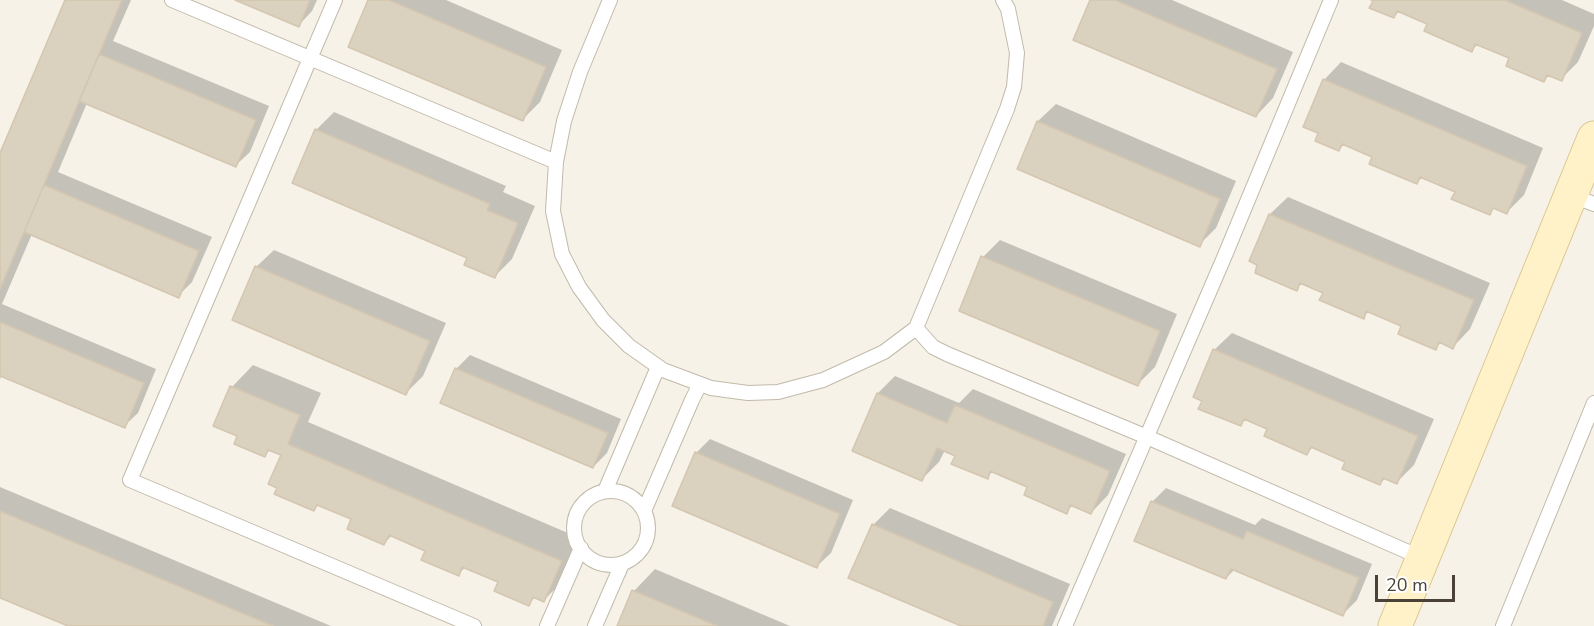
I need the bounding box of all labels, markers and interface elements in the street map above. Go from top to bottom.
scale bar [1378,563,1458,601]
text: 20 m [1386,573,1428,597]

